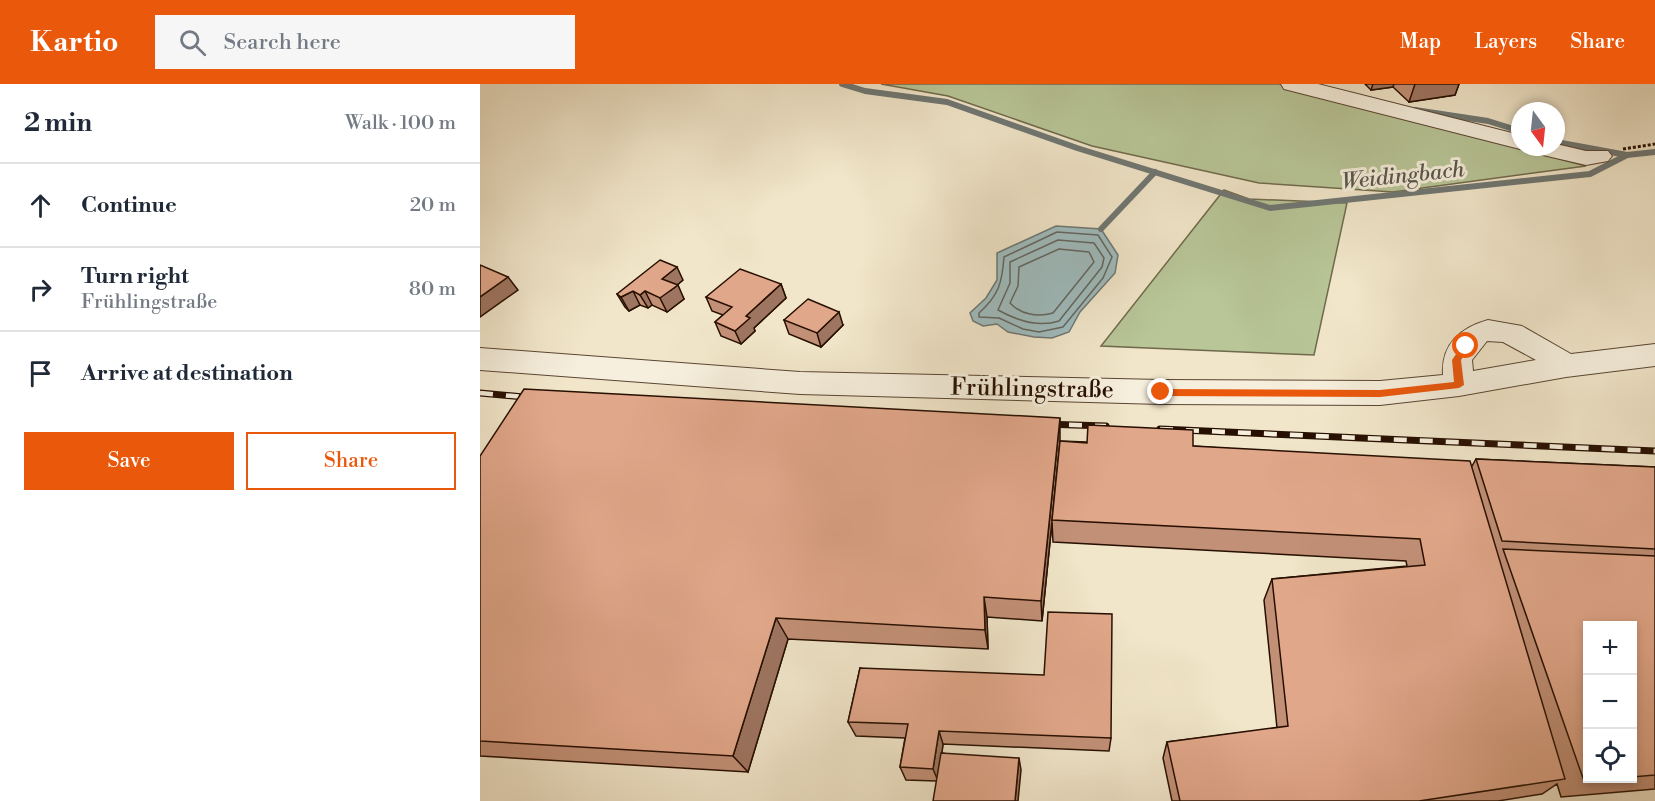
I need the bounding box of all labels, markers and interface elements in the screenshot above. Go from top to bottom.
search box [155,15,575,69]
text: Kartio [30,25,119,60]
icon: search [176,26,209,59]
text: Search here [224,29,341,56]
text: Map [1400,29,1441,55]
text: Layers [1474,29,1537,55]
text: Share [1570,29,1625,55]
north arrow [1511,102,1565,156]
text: 2 min [24,107,92,139]
text: Walk · 100 m [345,111,456,136]
water label: Weidingbach [1340,156,1466,196]
icon: ahead [24,189,57,222]
text: Continue [81,192,177,219]
text: 20 m [410,193,456,218]
text: Turn right [81,263,189,290]
icon: right [24,273,57,306]
text: 80 m [409,277,456,302]
text: Frühlingstraße [81,290,217,315]
route start [1452,332,1478,358]
icon: arrive [24,357,57,390]
text: Arrive at destination [81,360,293,387]
street label: Frühlingstraße [950,373,1114,405]
route end [1147,378,1173,404]
button: Save [24,432,234,490]
button: Share [246,432,456,490]
map controls [1583,621,1637,783]
button: + [1583,621,1637,675]
button: − [1583,675,1637,729]
button: locate [1583,729,1637,783]

